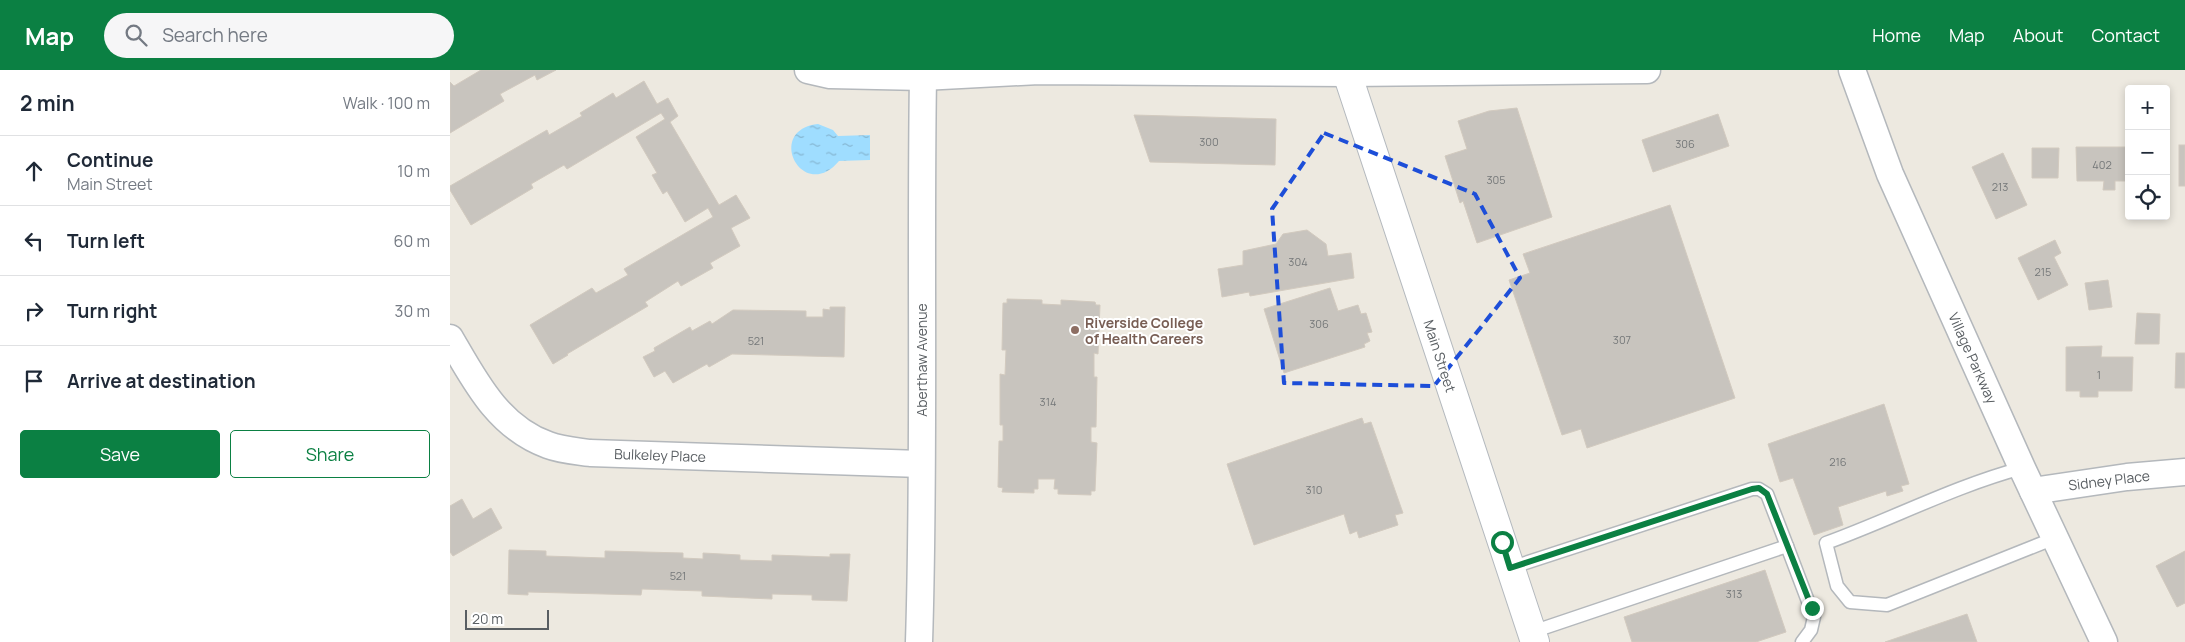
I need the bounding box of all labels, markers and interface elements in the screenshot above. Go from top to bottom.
search box [104,13,454,58]
text: Map [25,19,74,52]
icon: search [122,21,150,49]
text: Search here [162,22,268,48]
text: Home [1872,23,1921,47]
text: Map [1949,23,1985,47]
text: About [2013,23,2063,47]
text: Contact [2091,23,2160,47]
map controls [2125,85,2170,220]
button: + [2125,85,2170,130]
text: 2 min [20,89,75,117]
text: Walk · 100 m [343,92,430,114]
button: − [2125,130,2170,175]
house number: 300 [1199,134,1219,149]
house number: 306 [1675,136,1695,151]
text: Continue [67,147,153,173]
icon: ahead [20,157,48,185]
house number: 402 [2092,157,2112,172]
text: 10 m [397,160,430,182]
house number: 305 [1486,172,1506,187]
text: Main Street [67,173,153,195]
button: locate [2125,175,2170,220]
house number: 213 [1992,179,2008,194]
icon: left [20,227,48,255]
text: Turn left [67,228,145,254]
text: 60 m [394,230,430,252]
house number: 304 [1288,254,1308,269]
house number: 215 [2035,264,2051,279]
icon: right [20,297,48,325]
text: Turn right [67,298,157,324]
text: 30 m [395,300,430,322]
street label: Aberthaw Avenue [912,303,931,417]
street label: Village Parkway [1944,309,2002,407]
place label: Riverside College of Health Careers [1085,313,1204,348]
house number: 306 [1309,316,1329,331]
street label: Main Street [1419,317,1461,395]
marker: Riverside College of Health Careers [1069,324,1081,336]
house number: 307 [1613,332,1631,347]
house number: 521 [748,333,764,348]
icon: arrive [20,367,48,395]
house number: 1 [2097,367,2101,382]
text: Arrive at destination [67,368,256,394]
house number: 314 [1040,394,1056,409]
button: Save [20,430,220,478]
button: Share [230,430,430,478]
street label: Bulkeley Place [614,444,706,466]
house number: 216 [1829,454,1847,469]
street label: Sidney Place [2067,466,2151,494]
house number: 310 [1305,482,1323,497]
route start [1491,531,1514,554]
house number: 521 [670,568,686,583]
house number: 313 [1726,586,1742,601]
route end [1801,597,1824,620]
scale bar [465,607,549,630]
text: 20 m [472,609,503,628]

